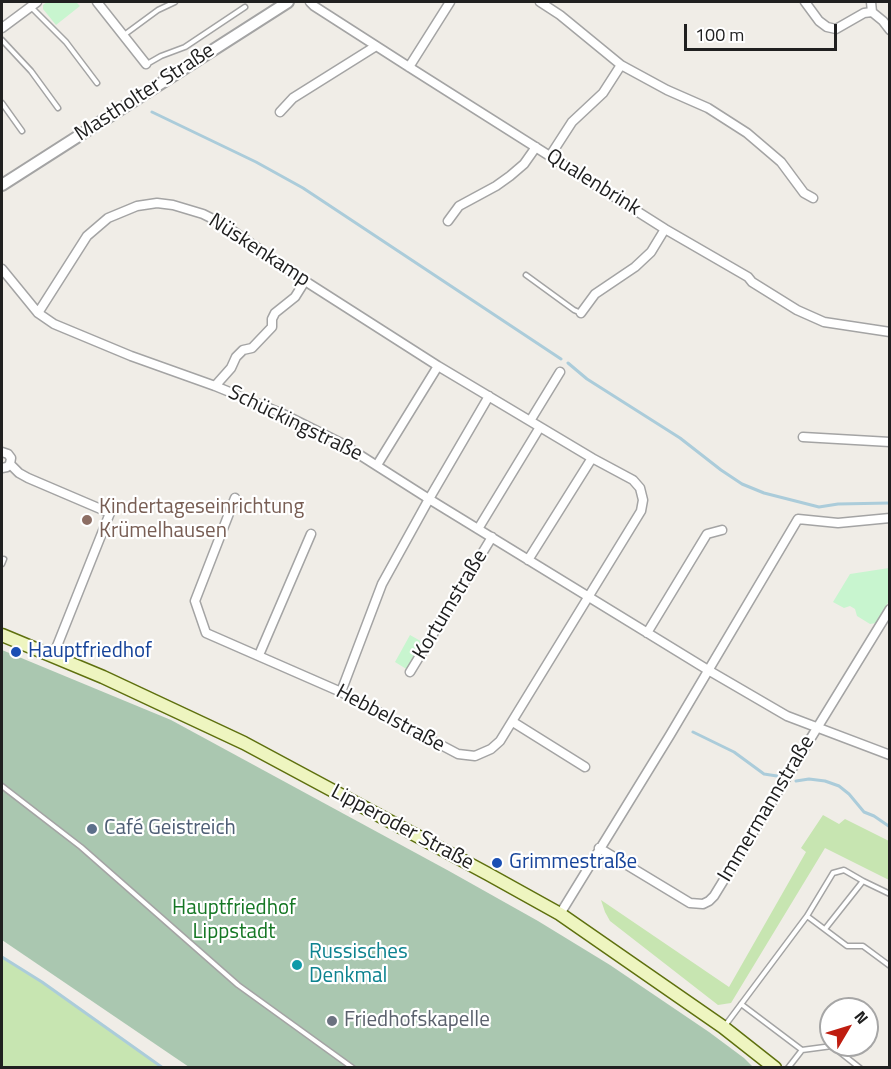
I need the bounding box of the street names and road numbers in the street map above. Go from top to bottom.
street label: Mastholter Straße [70,38,220,148]
street label: Qualenbrink [541,144,645,222]
street label: Nüskenkamp [204,209,314,293]
street label: Schückingstraße [224,381,366,467]
street label: Kortumstraße [408,546,494,664]
street label: Hebbelstraße [331,680,449,758]
street label: Immermannstraße [713,731,821,887]
street label: Lipperoder Straße [326,780,478,876]

